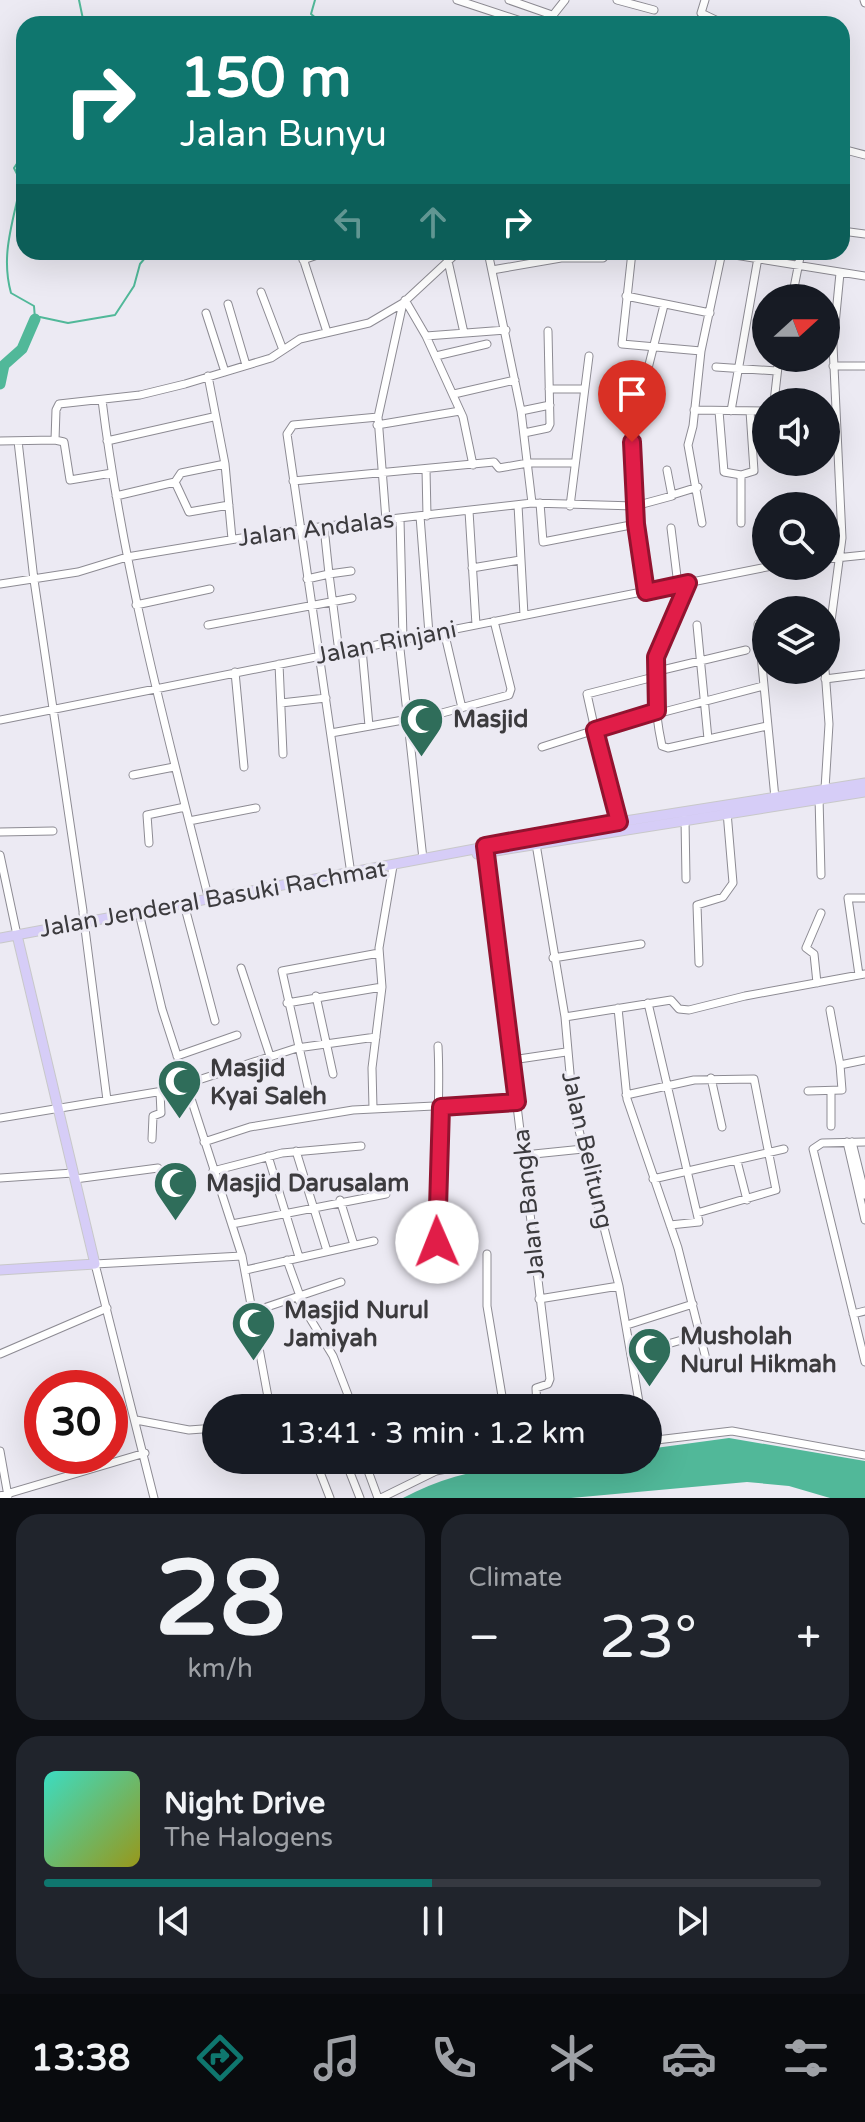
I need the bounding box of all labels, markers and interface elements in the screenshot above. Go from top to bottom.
text: 150 m [180,45,351,112]
icon: right [48,48,152,152]
text: Jalan Bunyu [180,113,387,156]
icon: left [327,200,371,244]
icon: ahead [411,200,455,244]
icon: right [495,200,539,244]
north arrow [752,284,840,372]
map controls [752,284,840,684]
pin [598,360,666,442]
icon: arrive [610,372,654,416]
button: sound [752,388,840,476]
button: search [752,492,840,580]
street label: Jalan Andalas [236,505,396,553]
button: layers [752,596,840,684]
street label: Jalan Rinjani [313,615,459,671]
mosque icon: Masjid [398,695,446,758]
place label: Masjid [453,705,528,734]
street label: Jalan Jenderal Basuki Rachmat [37,854,389,944]
place label: Masjid Kyai Saleh [210,1054,327,1111]
mosque icon: Masjid Kyai Saleh [155,1058,203,1121]
street label: Jalan Belitung [555,1068,619,1232]
street label: Jalan Bangka [507,1127,551,1281]
mosque icon: Masjid Darusalam [151,1159,199,1222]
place label: Masjid Darusalam [206,1169,409,1198]
position arrow [395,1200,479,1284]
place label: Masjid Nurul Jamiyah [283,1296,429,1353]
mosque icon: Masjid Nurul Jamiyah [229,1300,277,1363]
place label: Musholah Nurul Hikmah [680,1322,837,1379]
mosque icon: Musholah Nurul Hikmah [625,1326,673,1389]
speed limit sign: 30 [24,1370,128,1474]
text: 13:41 · 3 min · 1.2 km [278,1415,586,1452]
text: 28 [155,1538,286,1663]
text: Climate [469,1562,562,1593]
text: 23° [599,1602,697,1674]
text: − [469,1612,500,1665]
text: + [796,1612,821,1665]
text: km/h [188,1653,253,1684]
text: Night Drive [164,1785,325,1822]
text: The Halogens [164,1822,333,1853]
icon: previous [152,1899,196,1943]
icon: pause [411,1899,455,1943]
icon: next [670,1899,714,1943]
icon: directions [192,2030,248,2086]
icon: music [309,2030,365,2086]
icon: phone [426,2030,482,2086]
icon: climate [544,2030,600,2086]
icon: car [661,2030,717,2086]
icon: filters [778,2030,834,2086]
text: 13:38 [31,2037,130,2080]

